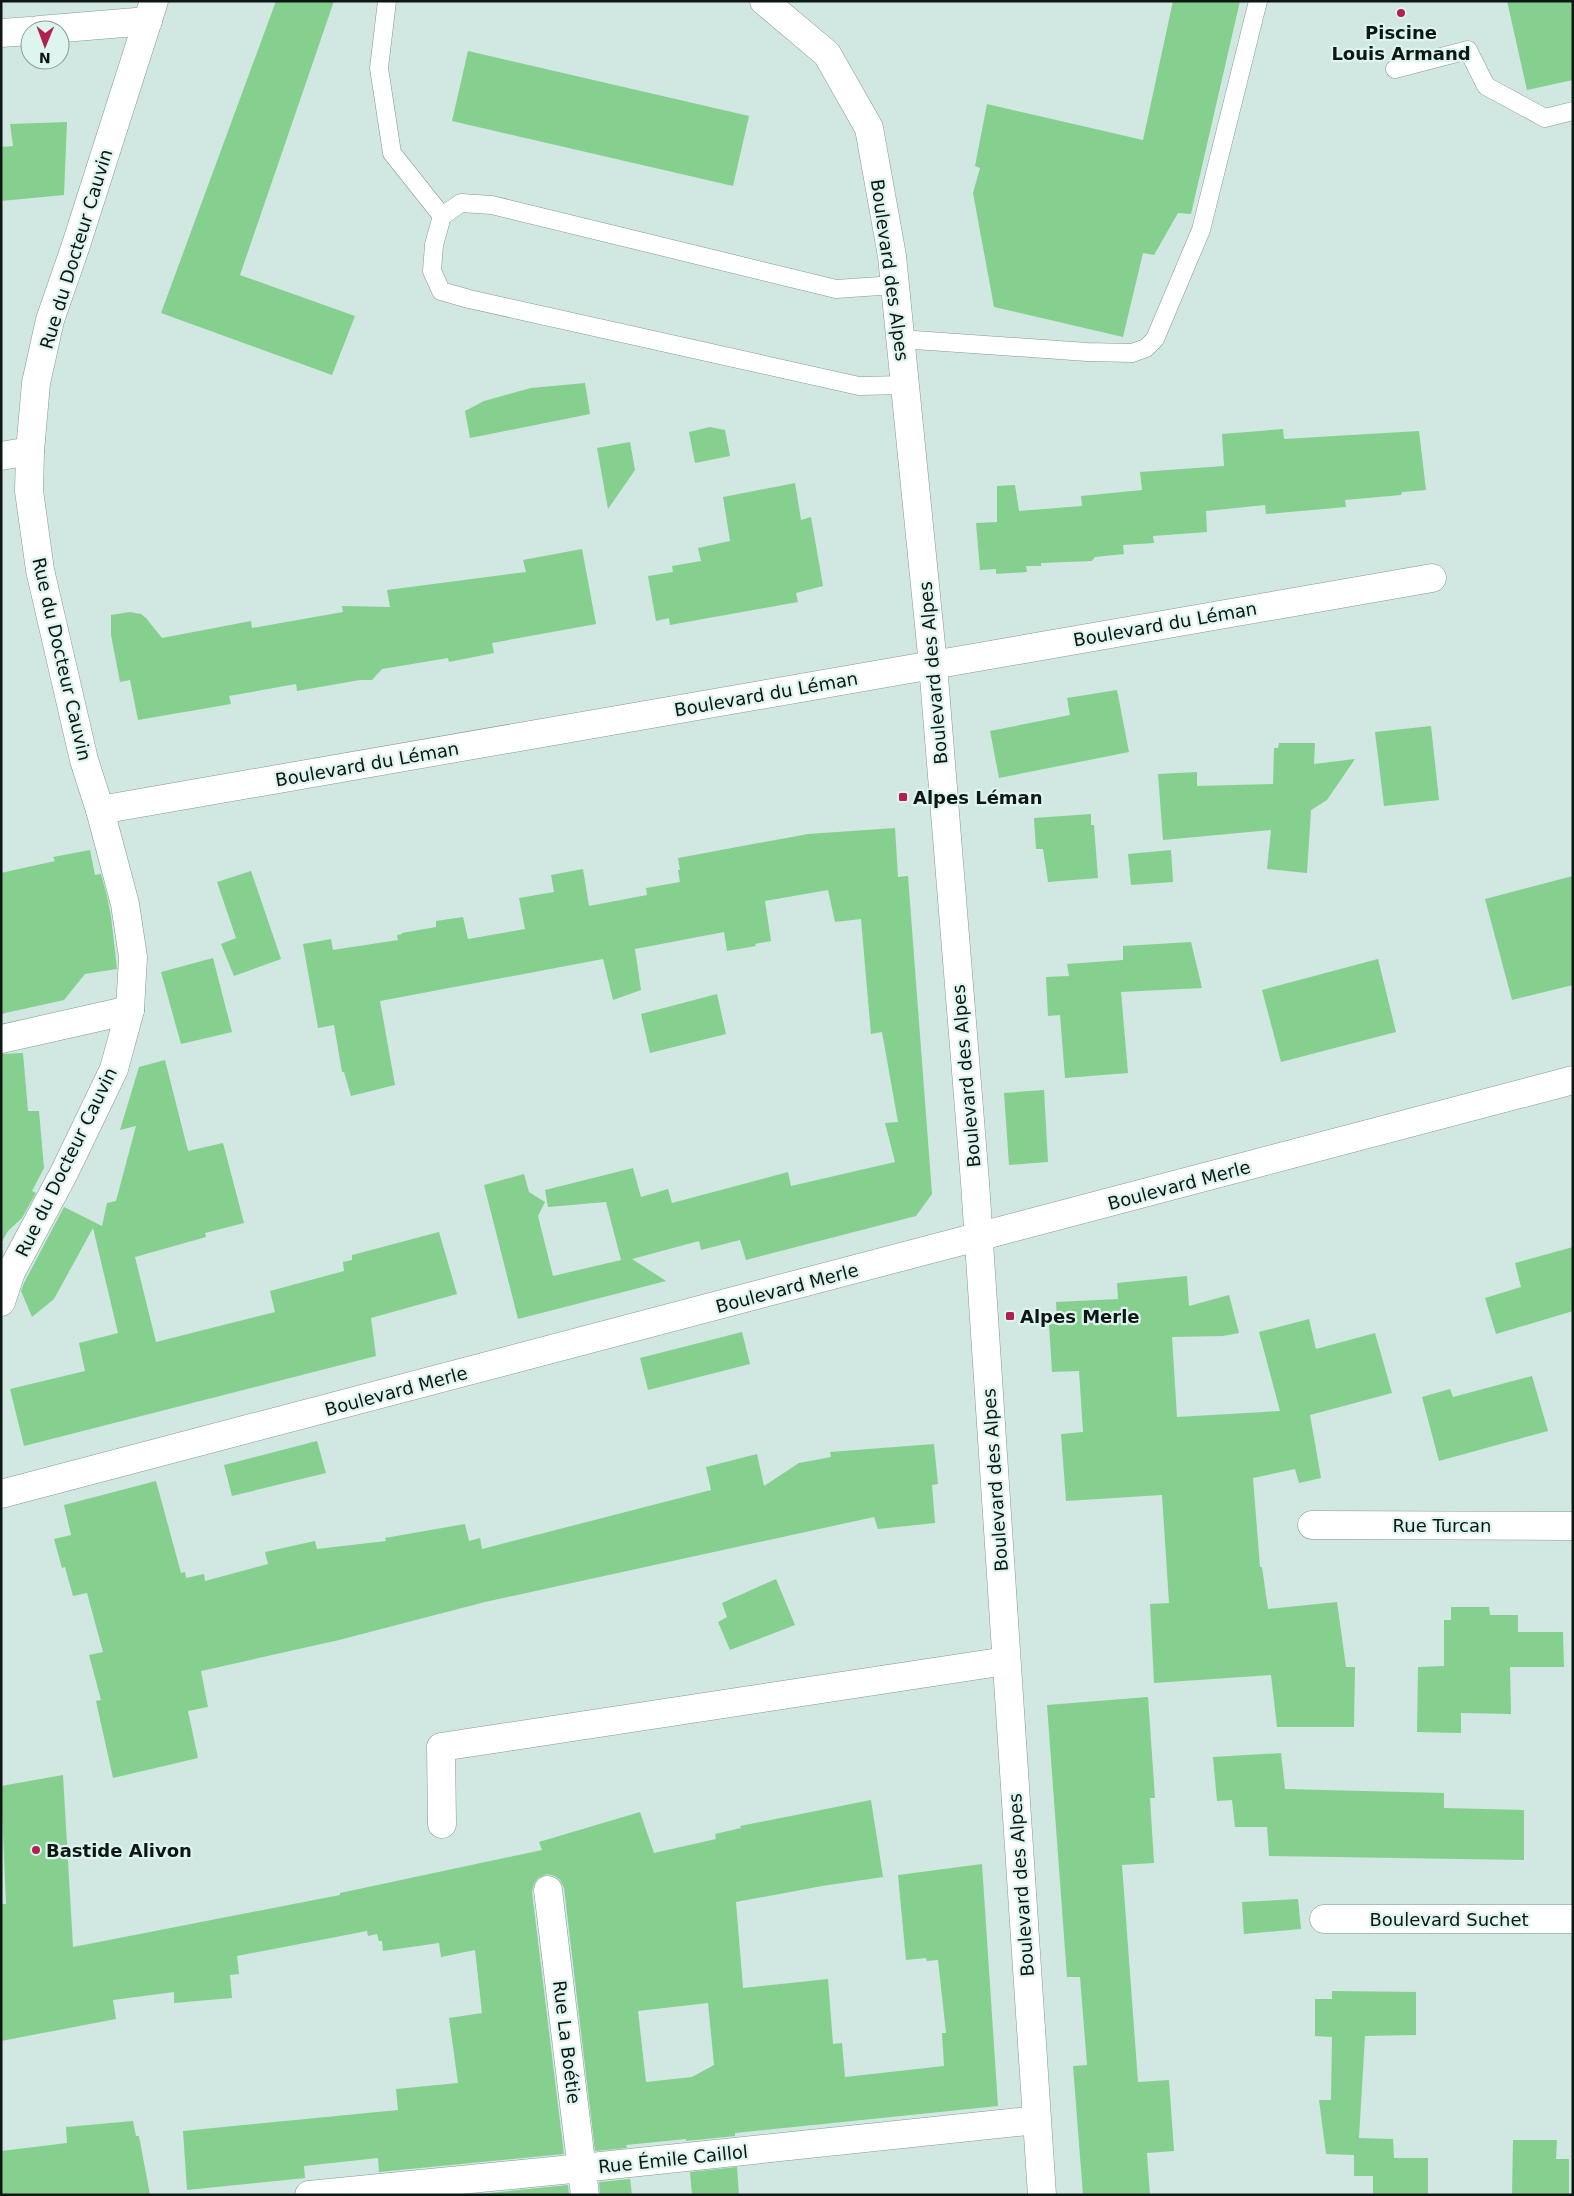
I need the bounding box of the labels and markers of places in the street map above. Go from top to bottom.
marker: Piscine Louis Armand [1395,7,1407,19]
place label: Piscine Louis Armand [1331,22,1471,64]
place label: Alpes Léman [913,787,1043,808]
marker: Alpes Léman [897,791,909,803]
place label: Alpes Merle [1020,1306,1140,1327]
marker: Alpes Merle [1004,1310,1016,1322]
place label: Bastide Alivon [46,1840,192,1861]
marker: Bastide Alivon [30,1844,42,1856]

